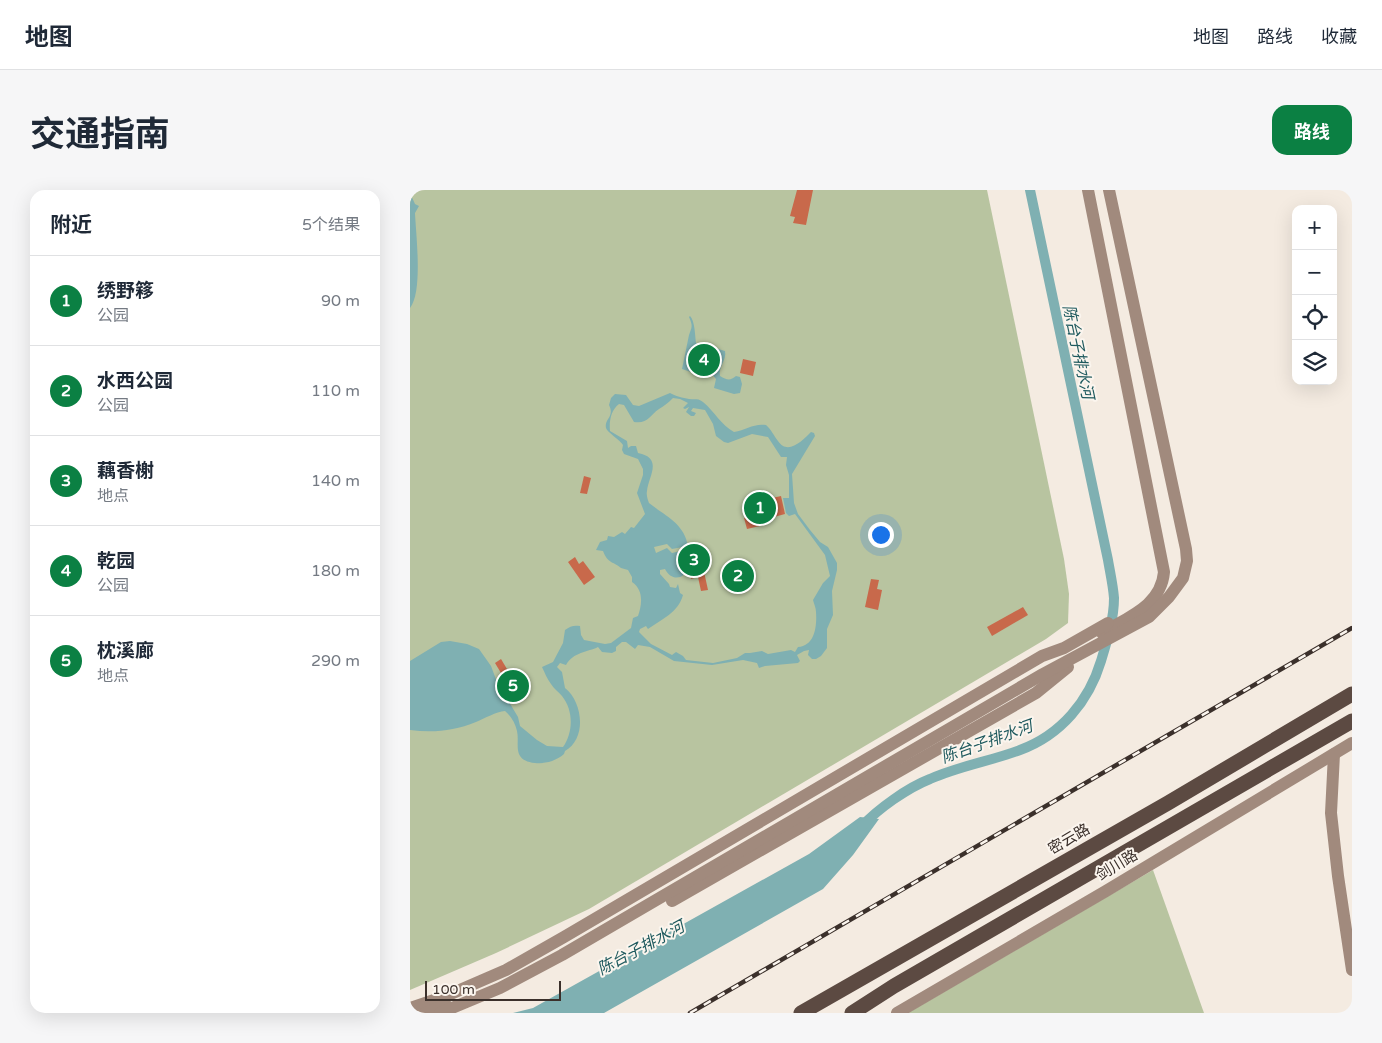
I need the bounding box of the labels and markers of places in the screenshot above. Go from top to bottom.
pin: 4 [688,341,720,379]
pin: 1 [744,489,776,527]
pin: 3 [678,541,710,579]
pin: 2 [722,557,754,595]
pin: 5 [497,667,529,705]

